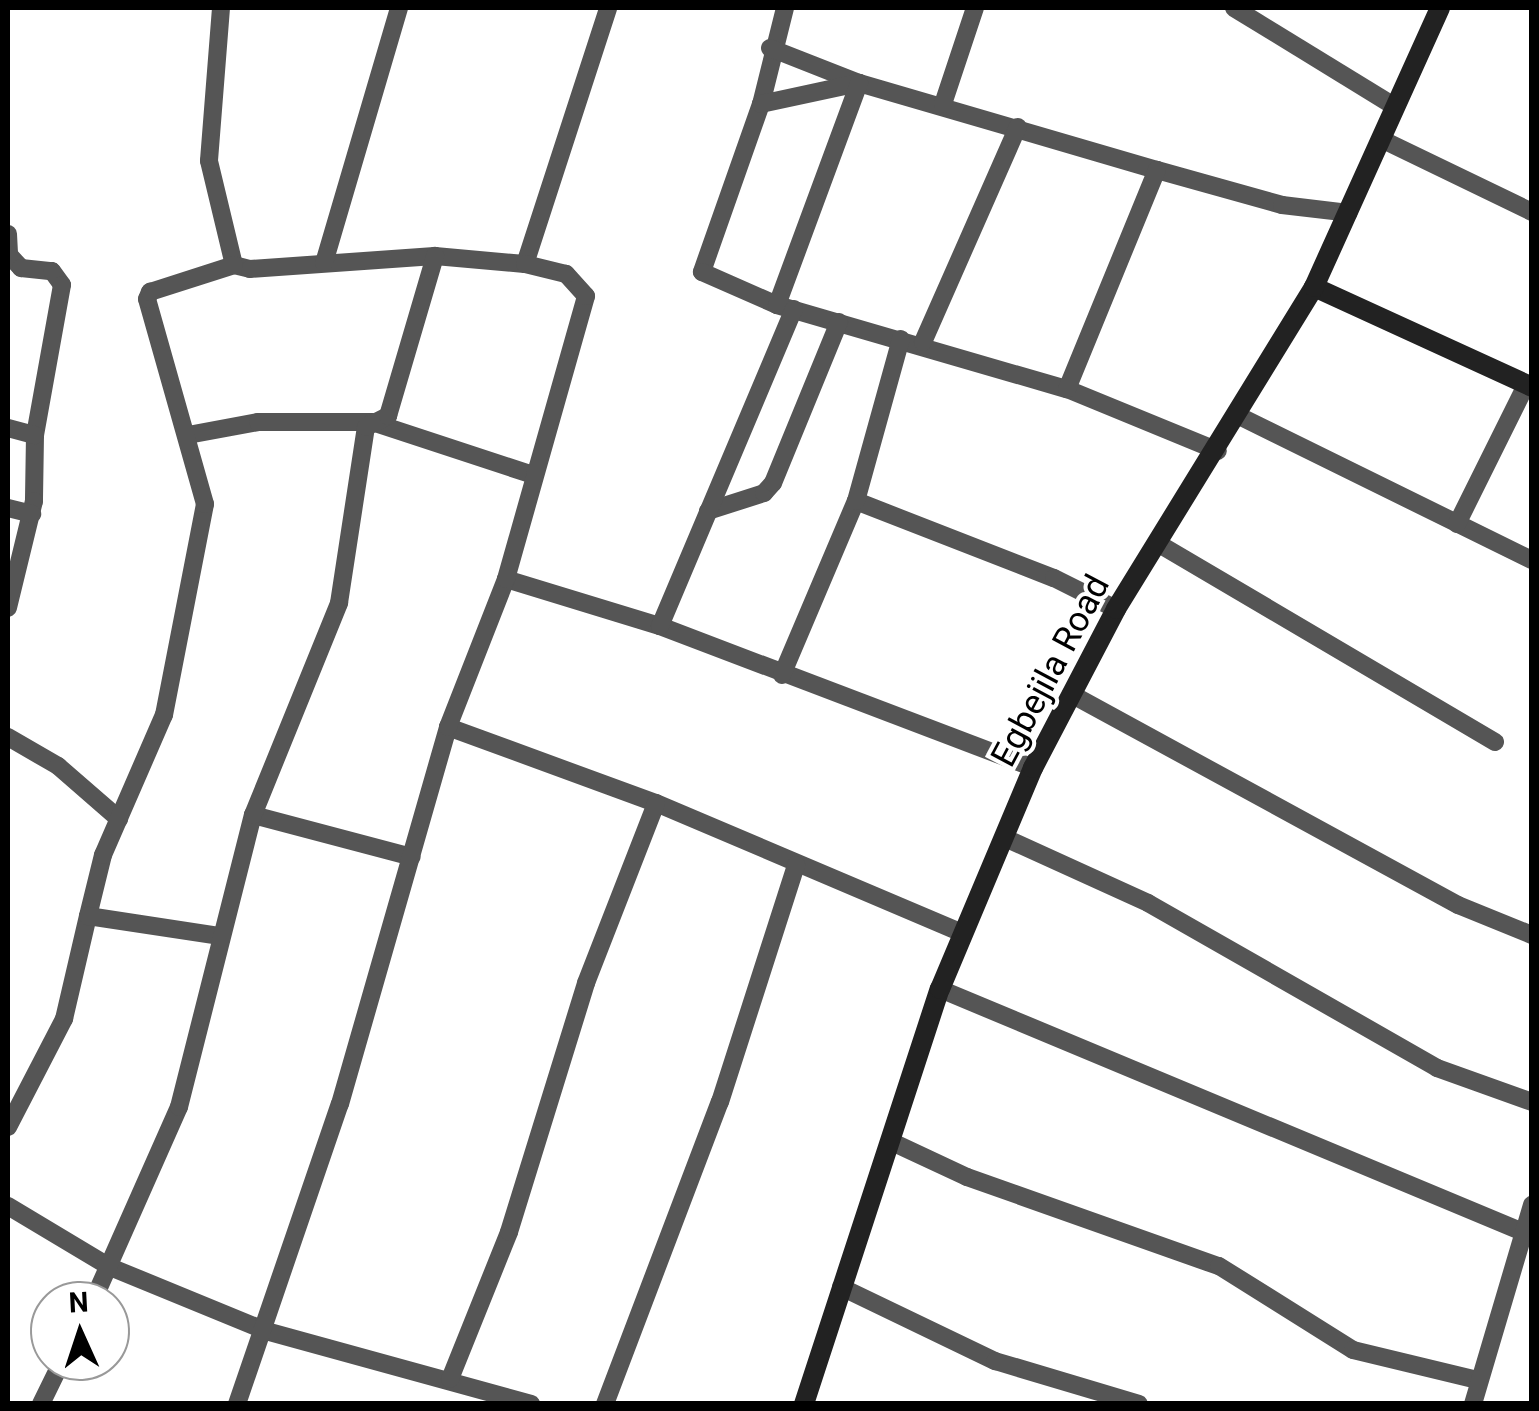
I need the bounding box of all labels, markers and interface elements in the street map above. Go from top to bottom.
street label: Egbejila Road [983,568,1119,774]
north arrow [30,1281,130,1381]
text: N [68,1286,89,1320]

